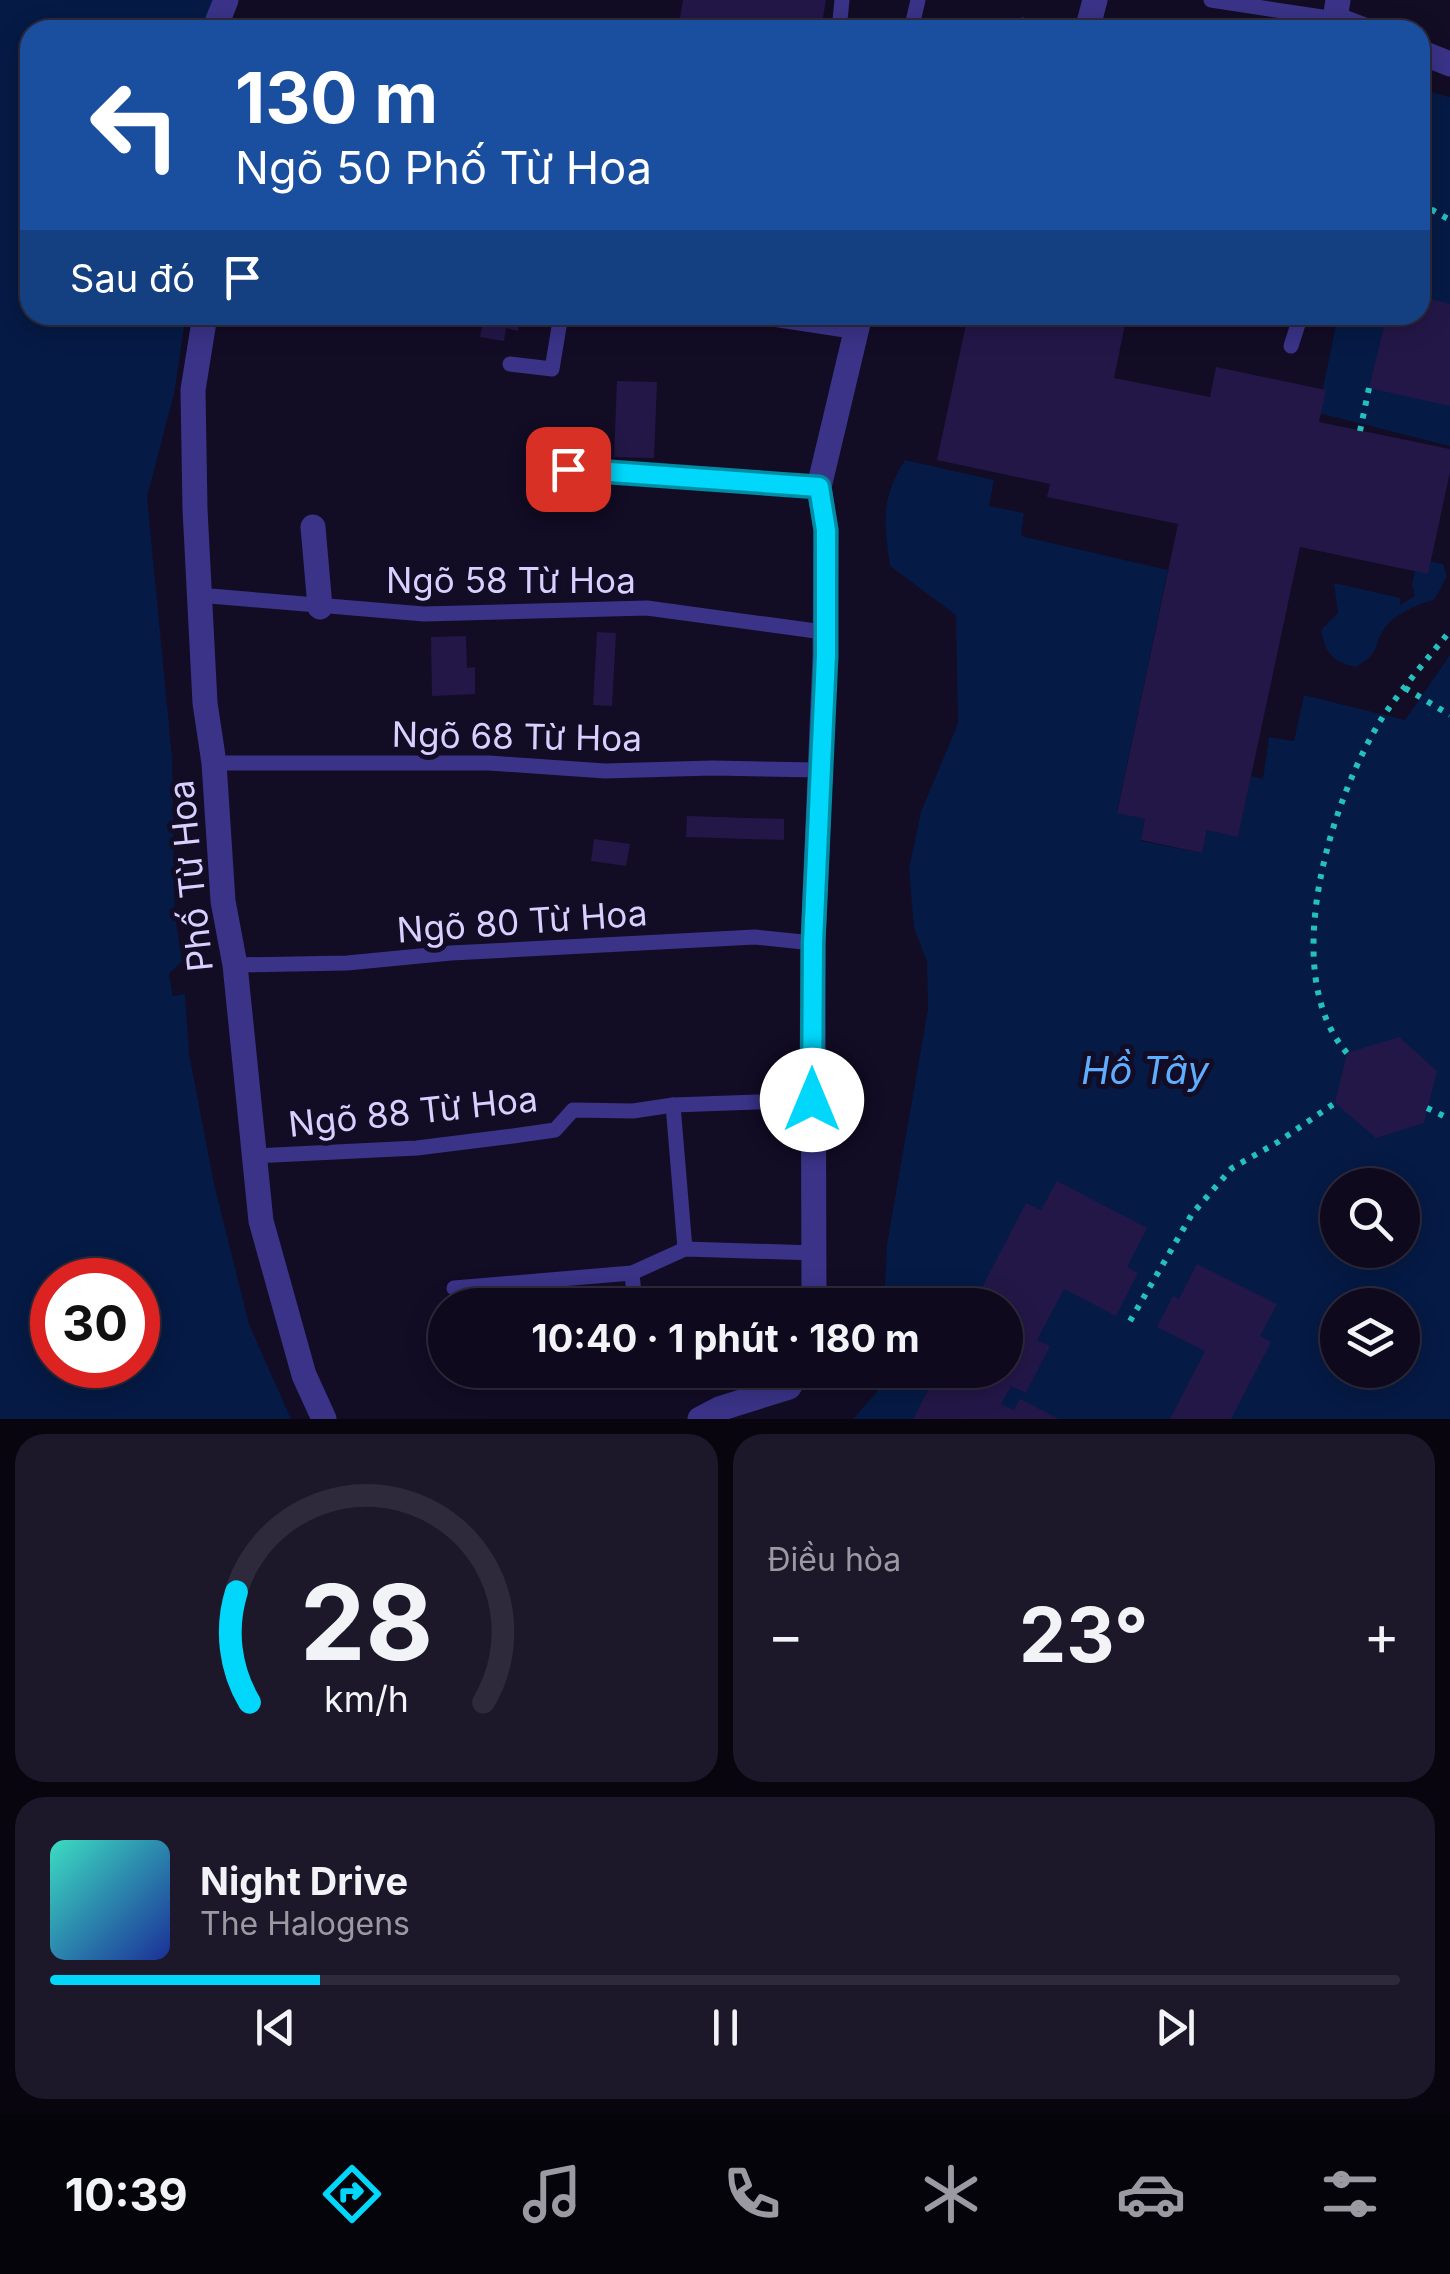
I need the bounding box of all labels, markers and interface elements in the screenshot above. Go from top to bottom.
text: 130 m [235,55,438,140]
icon: left [70,60,200,190]
text: Ngõ 50 Phố Từ Hoa [235,140,652,195]
icon: arrive [215,250,270,305]
text: Sau đó [70,255,195,301]
pin [526,427,611,512]
icon: arrive [541,442,596,497]
street label: Ngõ 58 Từ Hoa [386,559,636,601]
street label: Ngõ 68 Từ Hoa [391,713,643,759]
street label: Phố Từ Hoa [159,778,221,974]
street label: Ngõ 80 Từ Hoa [395,891,649,951]
water label: Hồ Tây [1081,1047,1210,1093]
position arrow [760,1048,864,1152]
street label: Ngõ 88 Từ Hoa [286,1077,540,1145]
map controls [1320,1168,1420,1388]
button: search [1320,1168,1420,1268]
speed limit sign: 30 [30,1258,160,1388]
button: layers [1320,1288,1420,1388]
text: 10:40 · 1 phút · 180 m [531,1315,920,1361]
text: Điều hòa [768,1540,901,1579]
text: 28 [300,1559,433,1685]
text: 23° [1019,1589,1149,1680]
text: − [768,1602,804,1668]
text: + [1364,1602,1400,1668]
text: km/h [324,1677,409,1721]
text: Night Drive [200,1858,408,1904]
text: The Halogens [200,1904,410,1943]
icon: previous [248,2000,303,2055]
icon: pause [698,2000,753,2055]
icon: next [1148,2000,1203,2055]
icon: directions [317,2159,387,2229]
icon: music [517,2159,587,2229]
icon: phone [717,2159,787,2229]
icon: climate [916,2159,986,2229]
icon: car [1116,2159,1186,2229]
icon: filters [1315,2159,1385,2229]
text: 10:39 [65,2167,188,2222]

